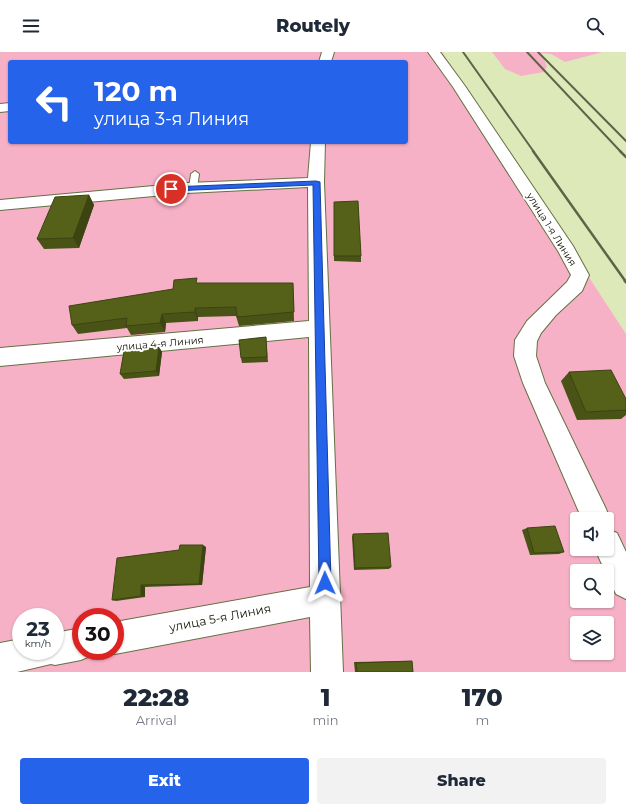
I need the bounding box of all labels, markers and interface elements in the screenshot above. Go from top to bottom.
icon: menu [20,15,42,37]
text: Routely [276,15,350,37]
icon: search [584,15,606,37]
text: 120 m [94,74,178,108]
icon: left [28,76,80,128]
text: улица 3-я Линия [94,108,249,130]
pin [154,172,188,206]
icon: arrive [160,178,182,200]
street label: улица 1-я Линия [523,189,579,268]
street label: улица 4-я Линия [115,333,204,354]
map controls [570,512,614,660]
button: sound [570,512,614,556]
position arrow [304,562,346,604]
button: search [570,564,614,608]
street label: улица 5-я Линия [167,600,272,635]
speed limit sign: 30 [72,608,124,660]
button: layers [570,616,614,660]
text: 23 [26,617,50,641]
text: km/h [25,637,51,650]
text: 22:28 [123,683,189,712]
text: 1 [321,683,330,712]
text: 170 [462,683,503,712]
text: Arrival [136,712,177,728]
text: min [313,712,339,728]
text: m [475,712,489,728]
button: Exit [20,758,309,804]
button: Share [317,758,606,804]

